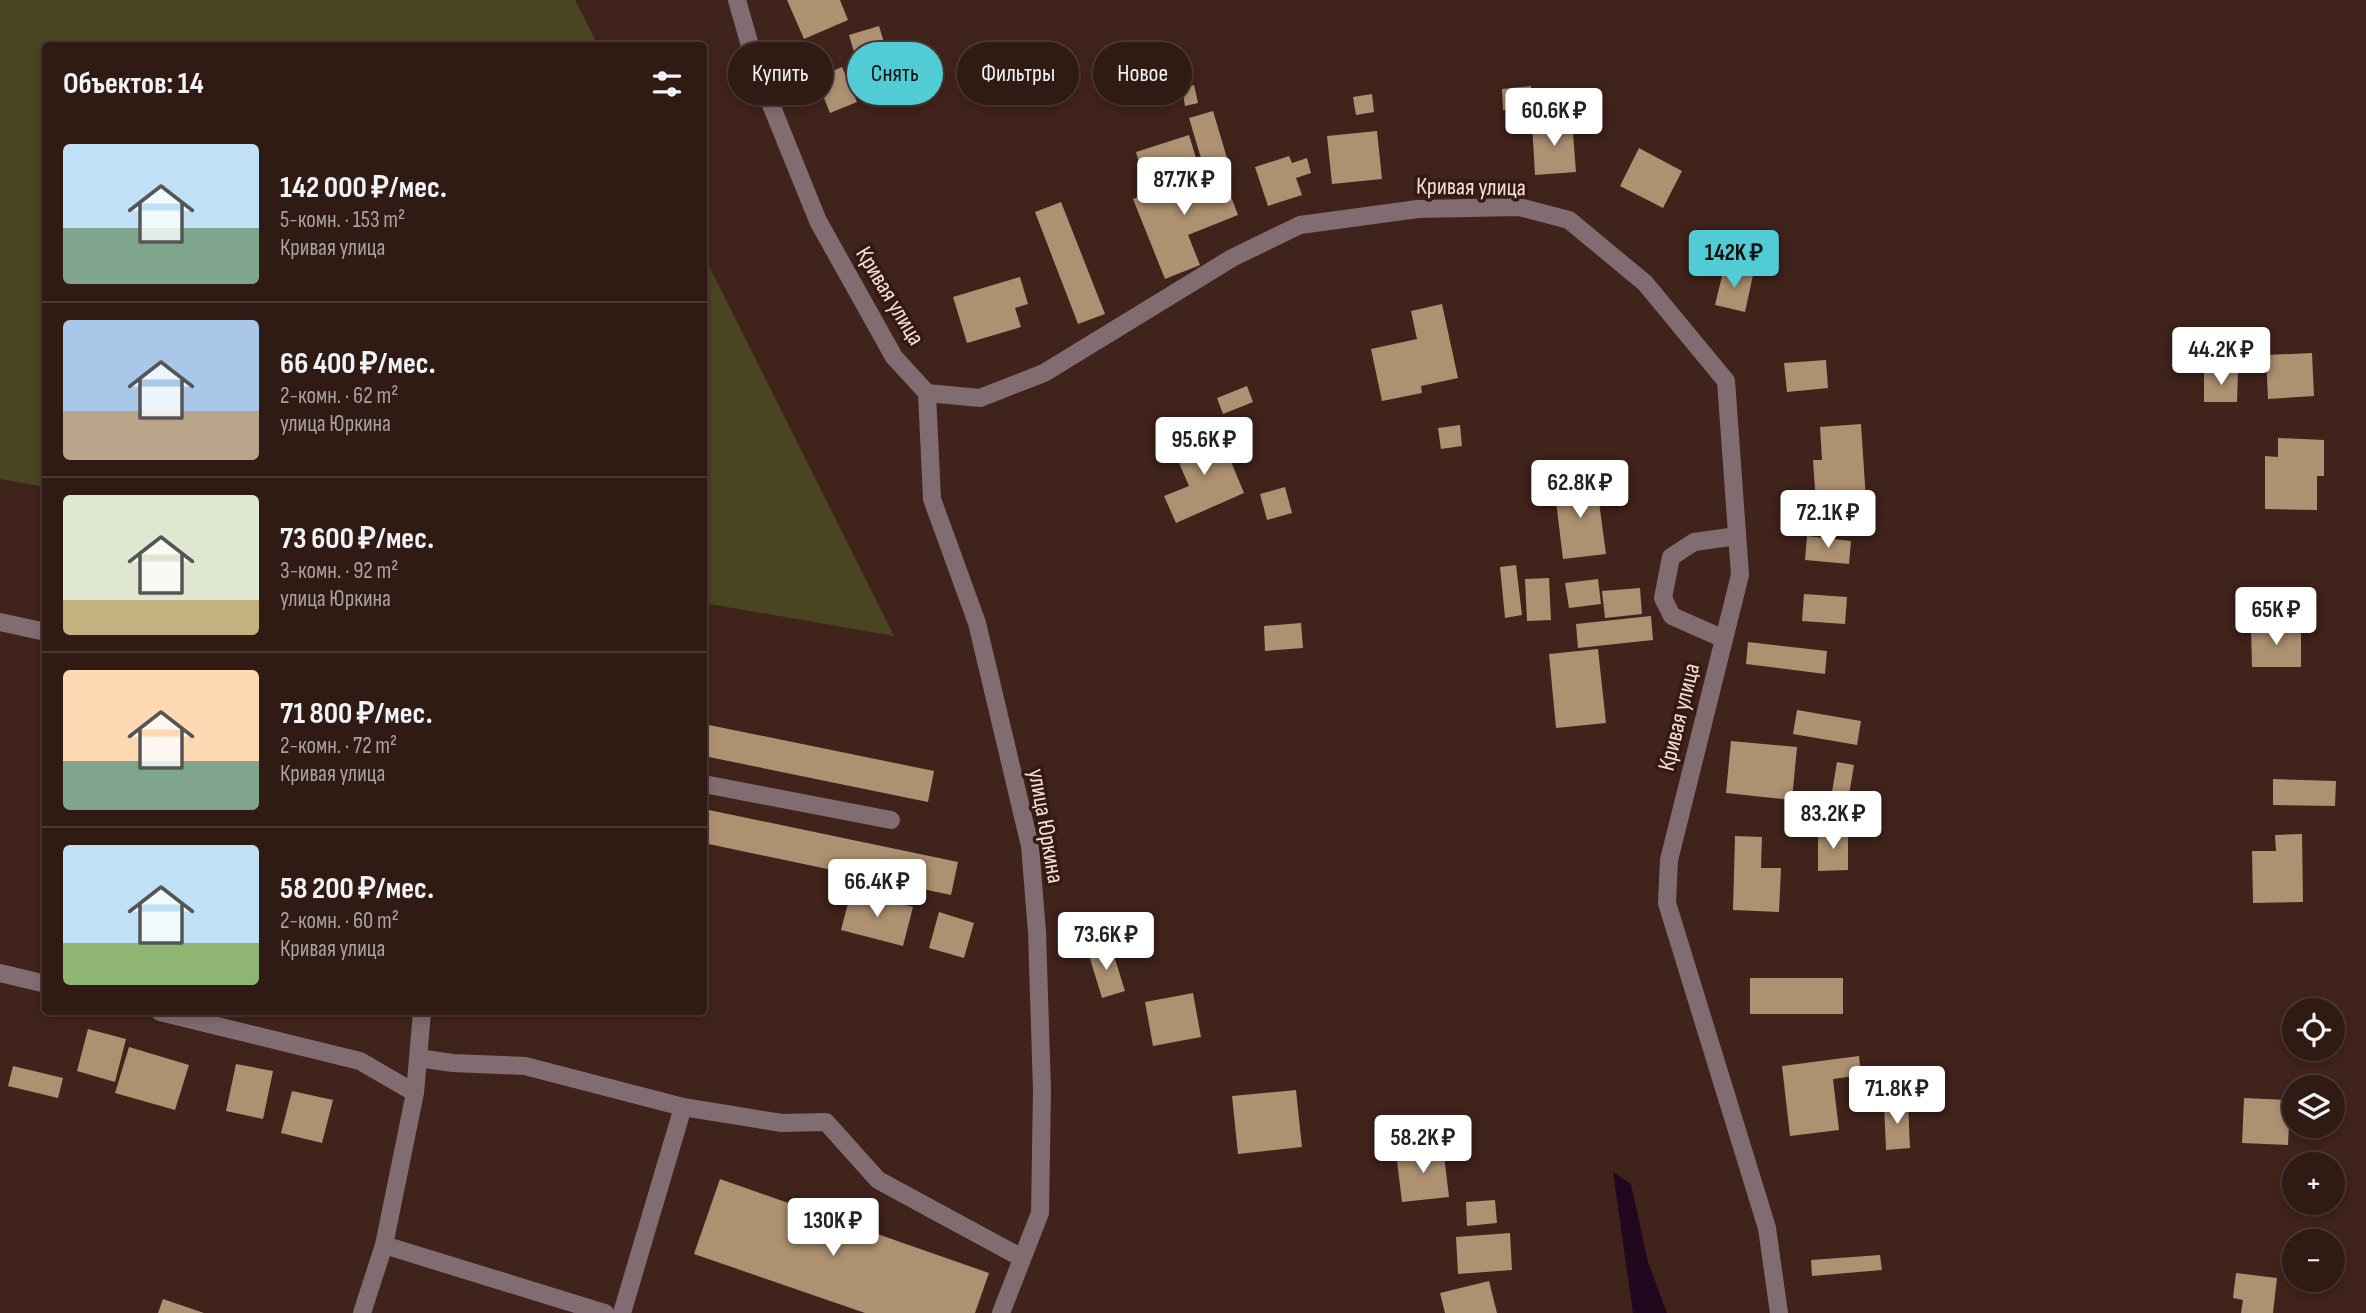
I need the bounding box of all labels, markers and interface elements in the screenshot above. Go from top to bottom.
chip: Купить [728,42,833,105]
chip: Снять [847,42,943,105]
chip: Фильтры [957,42,1079,105]
chip: Новое [1093,42,1192,105]
icon: filters [648,65,686,103]
text: Объектов: 14 [63,66,204,102]
pin: 60.6K ₽ [1489,88,1619,148]
text: 60.6K ₽ [1521,97,1587,125]
pin: 87.7K ₽ [1119,158,1249,217]
text: 87.7K ₽ [1153,166,1215,194]
text: 142 000 ₽/мес. [280,170,447,206]
icon: home [119,172,203,256]
street label: Кривая улица [1416,172,1526,202]
text: 5-комн. · 153 m² [280,206,405,234]
pin: 142K ₽ [1677,230,1791,290]
text: Кривая улица [280,234,385,262]
text: 142K ₽ [1705,239,1763,267]
street label: Кривая улица [849,241,931,351]
pin: 44.2K ₽ [2156,328,2286,387]
text: 44.2K ₽ [2188,336,2254,364]
text: 66 400 ₽/мес. [280,346,436,382]
icon: home [119,348,203,432]
text: 2-комн. · 62 m² [280,382,398,410]
text: улица Юркина [280,410,391,438]
pin: 95.6K ₽ [1139,418,1269,477]
text: 95.6K ₽ [1172,426,1236,454]
pin: 62.8K ₽ [1515,461,1645,520]
text: 62.8K ₽ [1547,469,1613,497]
pin: 72.1K ₽ [1763,490,1893,550]
text: 72.1K ₽ [1796,499,1860,527]
text: 73 600 ₽/мес. [280,521,434,557]
icon: home [119,523,203,607]
text: 3-комн. · 92 m² [280,557,398,585]
text: улица Юркина [280,585,391,613]
pin: 65K ₽ [2227,588,2325,647]
text: 65K ₽ [2251,596,2301,624]
street label: Кривая улица [1652,660,1706,774]
text: 71 800 ₽/мес. [280,696,433,732]
icon: home [119,698,203,782]
text: 2-комн. · 72 m² [280,732,397,760]
text: Кривая улица [280,760,385,788]
street label: улица Юркина [1022,766,1070,886]
pin: 83.2K ₽ [1768,792,1898,851]
text: 83.2K ₽ [1800,800,1866,828]
pin: 66.4K ₽ [812,860,942,919]
text: 66.4K ₽ [844,868,910,896]
text: 58 200 ₽/мес. [280,871,434,907]
icon: home [119,873,203,957]
text: 2-комн. · 60 m² [280,907,399,935]
pin: 73.6K ₽ [1041,912,1171,972]
text: 73.6K ₽ [1074,921,1138,949]
text: Кривая улица [280,935,385,963]
map controls [2282,998,2345,1292]
button: locate [2282,998,2345,1061]
pin: 71.8K ₽ [1832,1066,1962,1126]
text: 71.8K ₽ [1865,1075,1929,1103]
button: layers [2282,1075,2345,1138]
pin: 58.2K ₽ [1358,1116,1488,1175]
text: 58.2K ₽ [1391,1124,1456,1152]
button: + [2282,1152,2345,1215]
pin: 130K ₽ [776,1198,890,1258]
text: 130K ₽ [804,1207,862,1235]
button: − [2282,1229,2345,1292]

